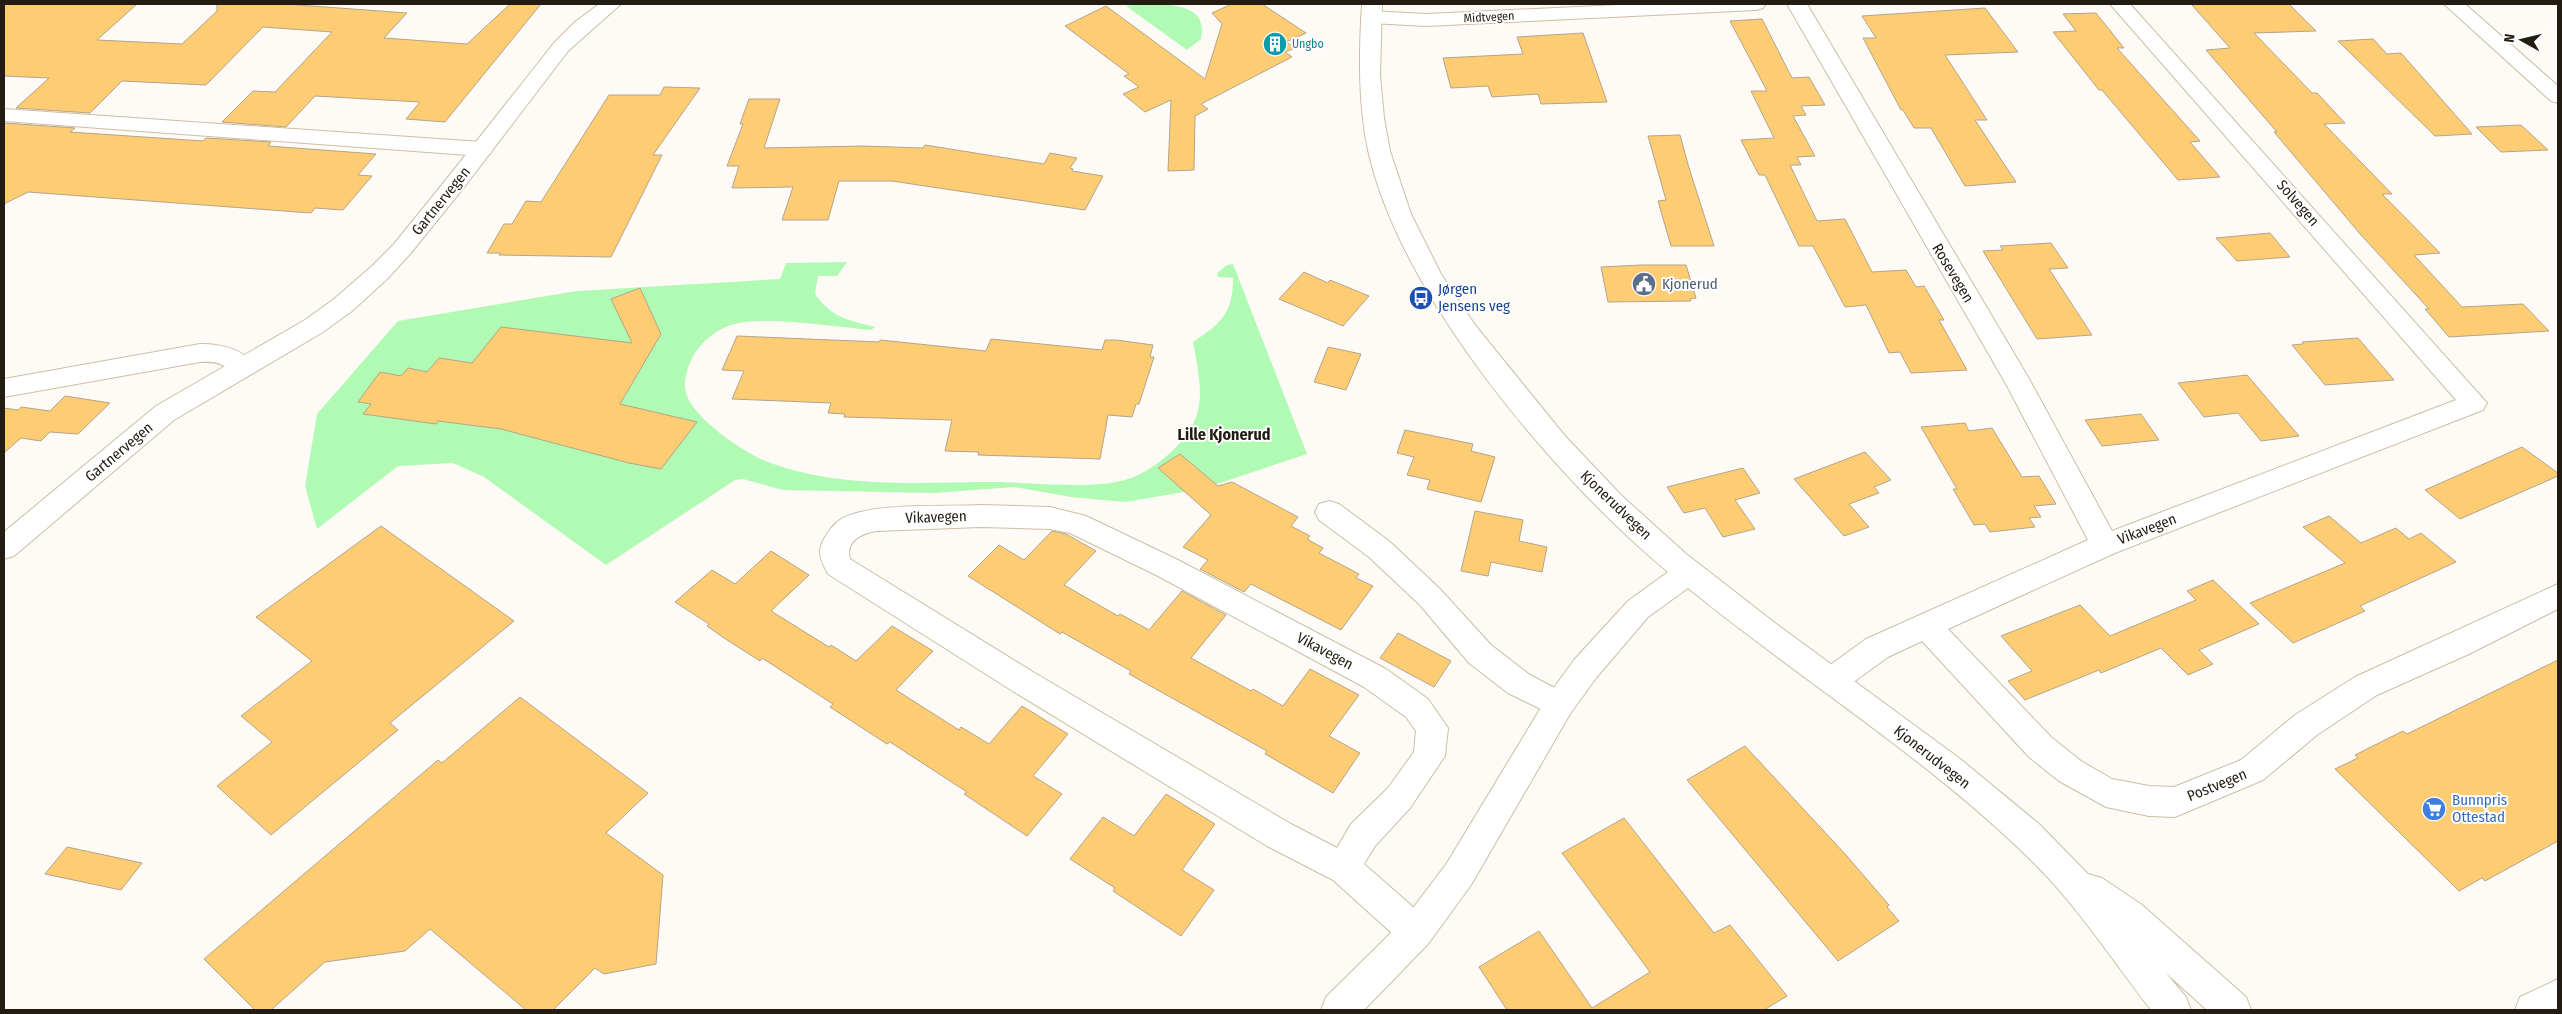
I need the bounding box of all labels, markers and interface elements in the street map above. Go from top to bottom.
street label: Midtvegen [1463,9,1515,25]
north arrow [2497,15,2547,65]
building icon: Ungbo [1262,31,1288,57]
text: N [2501,33,2519,44]
place label: Ungbo [1292,37,1324,51]
street label: Gartnervegen [408,163,474,239]
street label: Solvegen [2273,176,2323,230]
street label: Rosevegen [1928,240,1978,306]
public building icon: Kjonerud [1631,271,1657,297]
place label: Kjonerud [1662,275,1718,293]
place label: Jørgen Jensens veg [1438,280,1510,315]
bus stop icon: Jørgen Jensens veg [1408,285,1434,311]
street label: Gartnervegen [82,418,156,486]
district label: Lille Kjonerud [1178,425,1270,444]
street label: Kjonerudvegen [1577,467,1655,543]
street label: Vikavegen [905,507,967,527]
street label: Vikavegen [2115,510,2179,548]
street label: Vikavegen [1294,629,1356,673]
street label: Kjonerudvegen [1890,722,1974,792]
street label: Postvegen [2185,765,2249,805]
place label: Bunnpris Ottestad [2452,791,2507,826]
supermarket icon: Bunnpris Ottestad [2421,796,2447,822]

